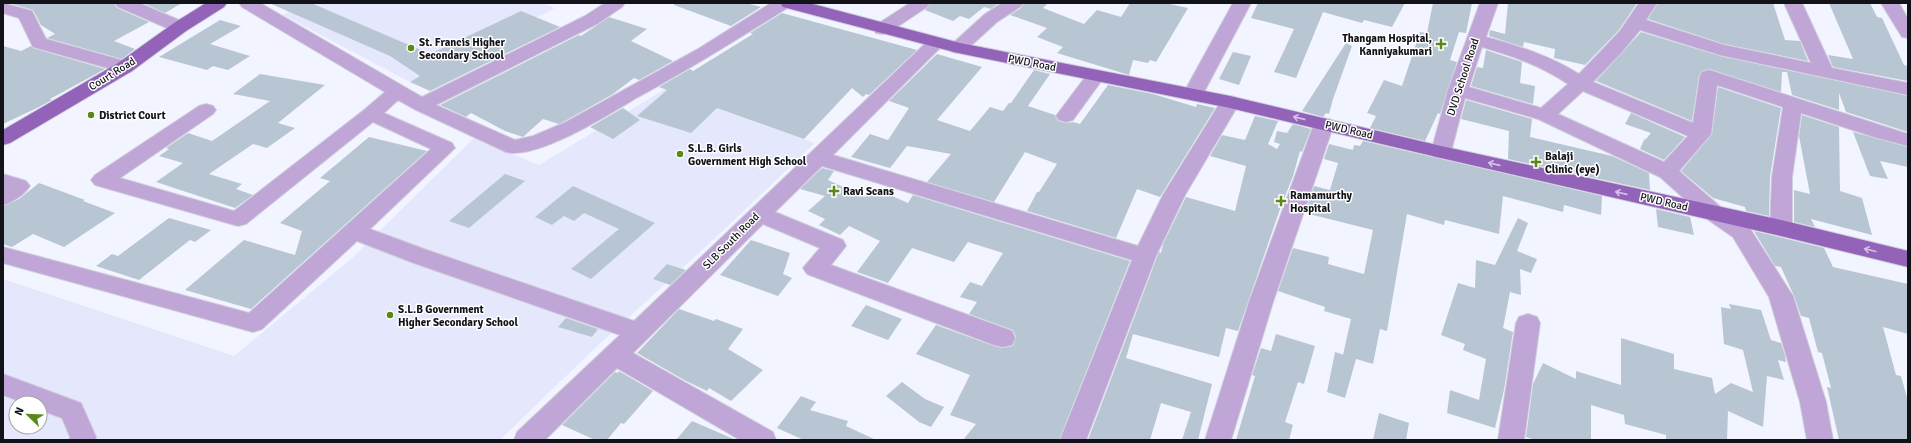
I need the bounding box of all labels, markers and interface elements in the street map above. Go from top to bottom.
place label: Thangam Hospital, Kanniyakumari [1342,32,1432,58]
place label: St. Francis Higher Secondary School [419,36,505,62]
street label: DVD School Road [1444,36,1482,117]
marker: Thangam Hospital, Kanniyakumari [1435,38,1447,50]
marker: St. Francis Higher Secondary School [406,43,416,53]
street label: PWD Road [1007,52,1057,74]
street label: Court Road [86,55,138,93]
place label: District Court [99,109,166,122]
marker: District Court [86,110,96,120]
one-way arrow [1293,114,1306,122]
street label: PWD Road [1324,118,1374,142]
place label: S.L.B. Girls Government High School [688,142,807,168]
marker: S.L.B. Girls Government High School [675,149,685,159]
place label: Balaji Clinic (eye) [1545,150,1600,176]
marker: Balaji Clinic (eye) [1530,156,1542,168]
one-way arrow [1488,159,1501,167]
marker: Ravi Scans [828,185,840,197]
place label: Ravi Scans [843,185,894,198]
one-way arrow [1615,188,1628,196]
place label: Ramamurthy Hospital [1290,189,1353,215]
street label: PWD Road [1639,190,1689,214]
marker: Ramamurthy Hospital [1275,195,1287,207]
street label: SLB South Road [700,210,762,272]
one-way arrow [1864,246,1877,253]
place label: S.L.B Government Higher Secondary School [398,303,518,329]
marker: S.L.B Government Higher Secondary School [385,310,395,320]
north arrow [8,395,48,435]
text: N [12,405,27,417]

